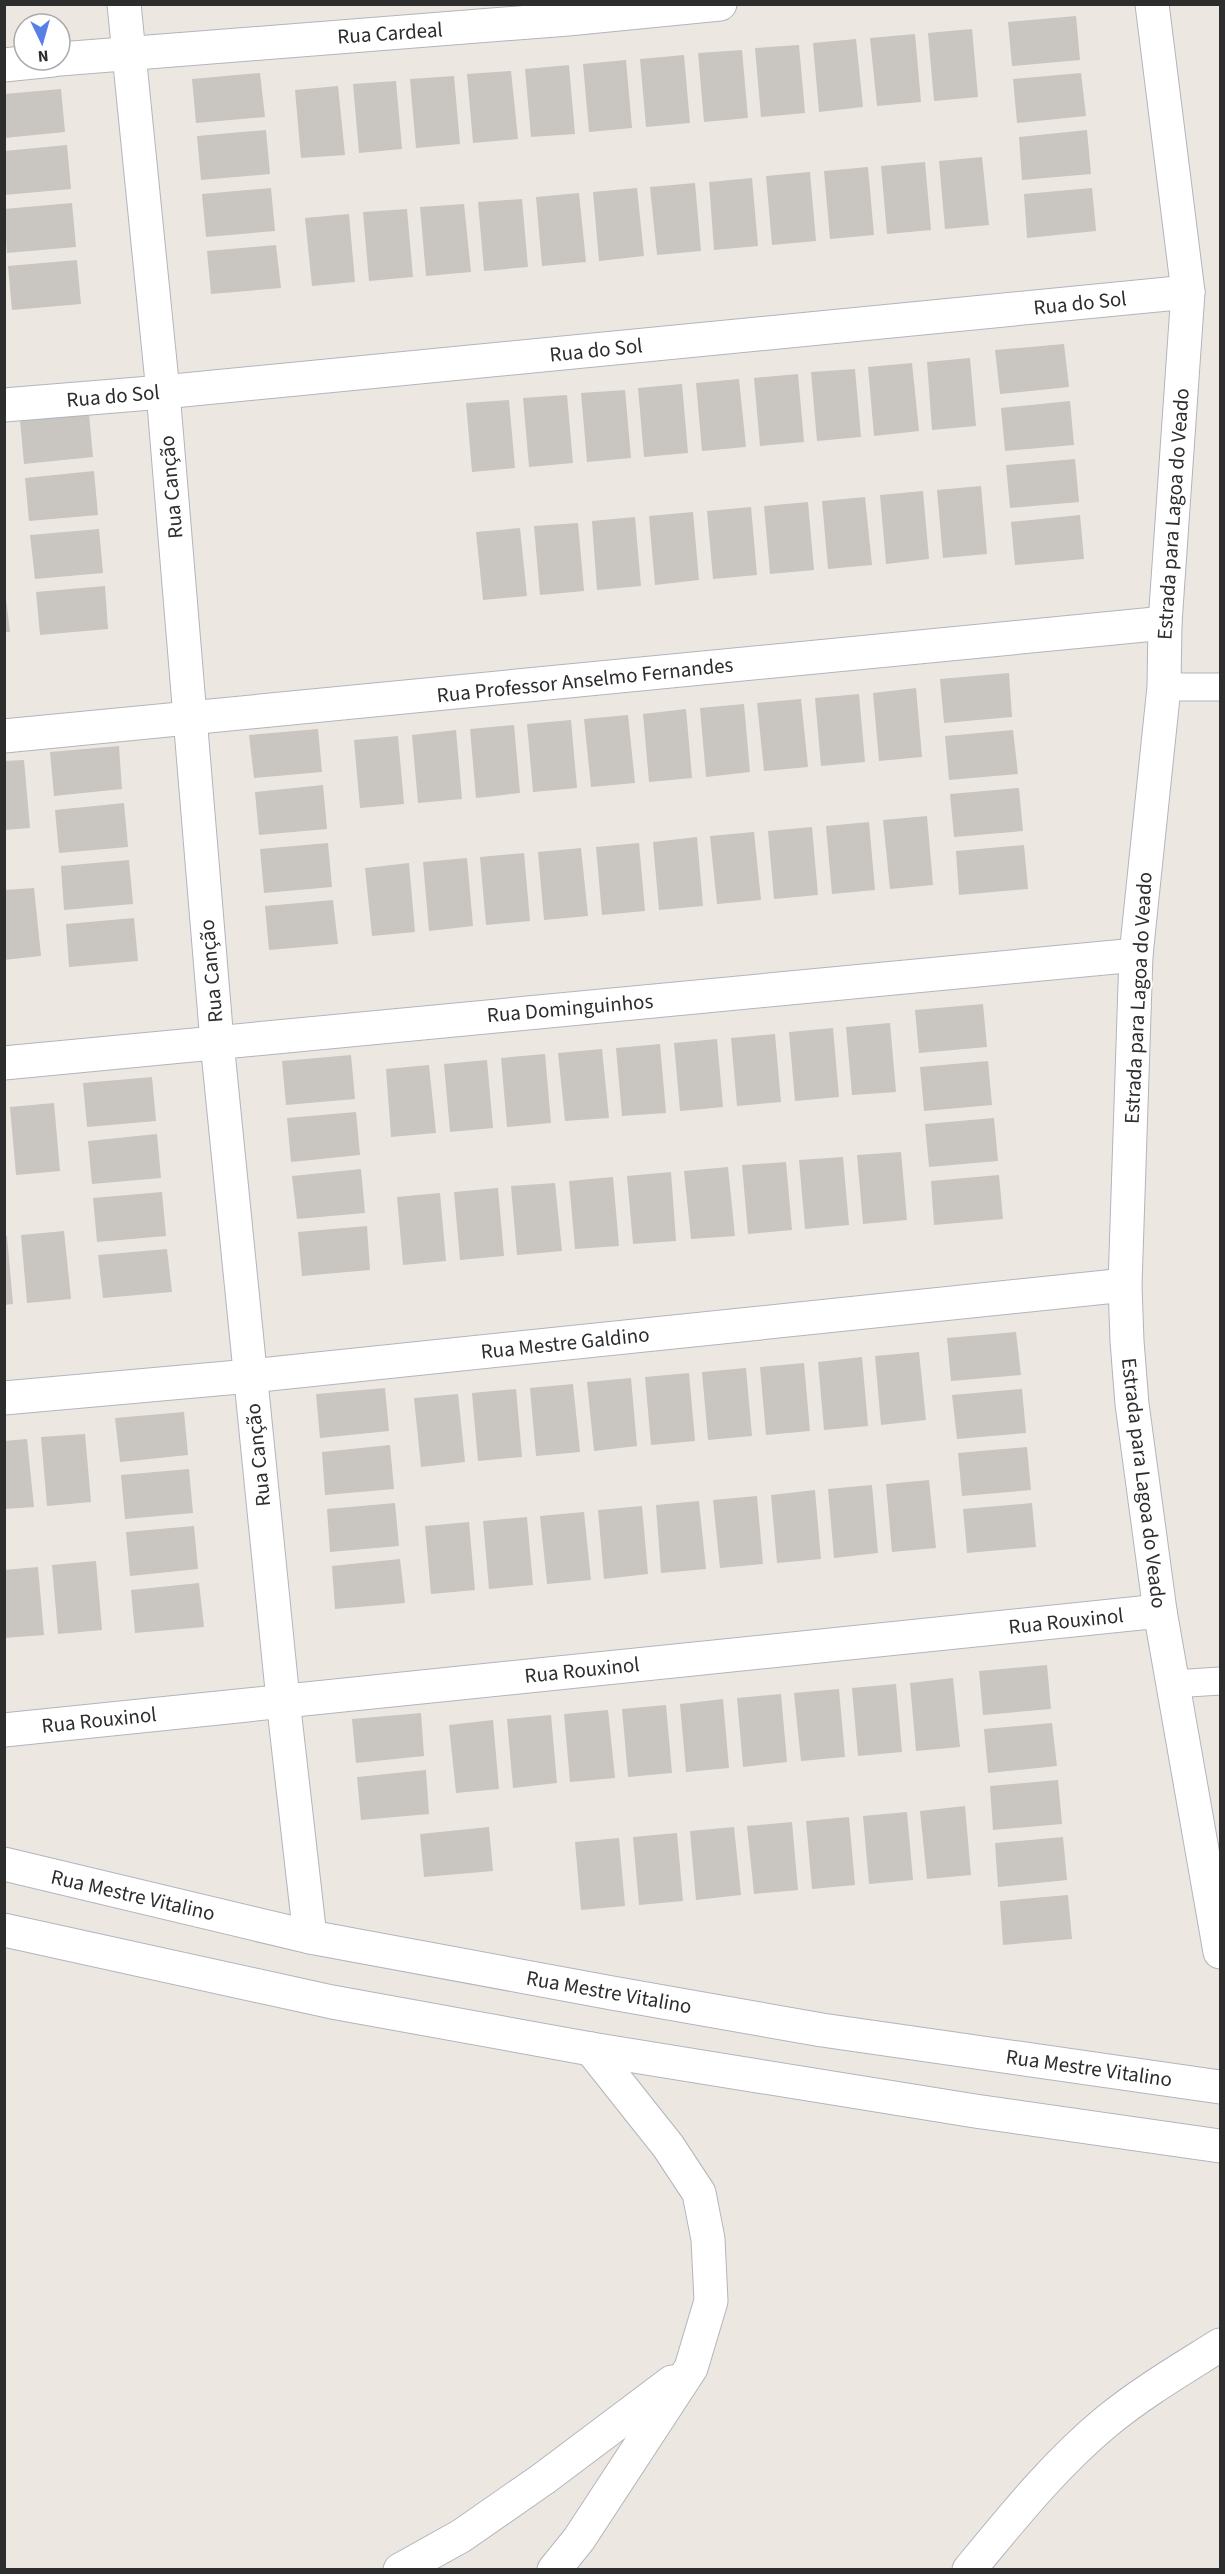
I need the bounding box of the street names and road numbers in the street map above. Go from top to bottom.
street label: Rua Cardeal [336,14,444,52]
street label: Rua do Sol [1032,283,1128,323]
street label: Rua do Sol [548,330,644,370]
street label: Rua do Sol [65,377,161,415]
street label: Estrada para Lagoa do Veado [1149,387,1197,641]
street label: Rua Canção [152,434,190,540]
street label: Rua Professor Anselmo Fernandes [435,649,735,710]
street label: Estrada para Lagoa do Veado [1116,871,1160,1125]
street label: Rua Canção [192,918,230,1024]
street label: Rua Dominguinhos [486,986,655,1030]
street label: Rua Mestre Galdino [479,1319,651,1367]
street label: Estrada para Lagoa do Veado [1114,1356,1174,1610]
street label: Rua Canção [238,1402,278,1508]
street label: Rua Rouxinol [1007,1600,1125,1642]
street label: Rua Rouxinol [523,1649,641,1691]
street label: Rua Rouxinol [40,1699,158,1741]
street label: Rua Mestre Vitalino [48,1862,218,1928]
street label: Rua Mestre Vitalino [524,1963,694,2021]
street label: Rua Mestre Vitalino [1004,2041,1174,2095]

